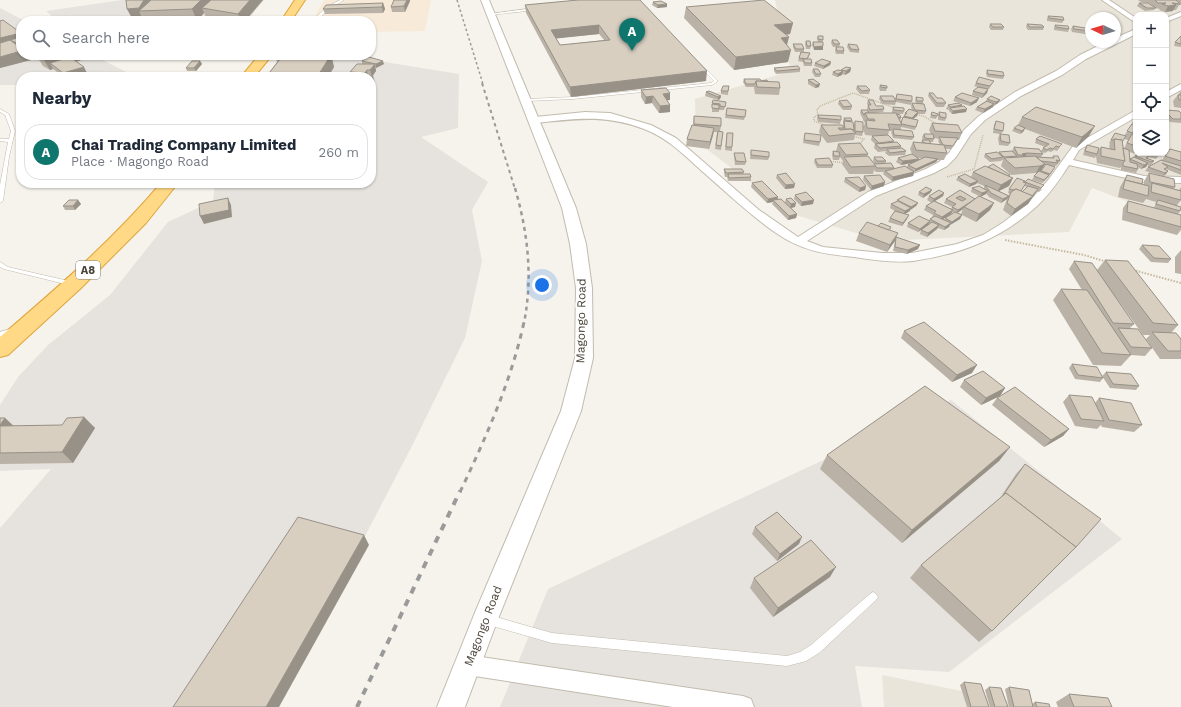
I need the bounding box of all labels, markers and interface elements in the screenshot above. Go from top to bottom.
north arrow [1085,12,1121,48]
map controls [1133,12,1169,156]
button: + [1133,12,1169,48]
search box [16,16,376,60]
pin: A [619,18,645,51]
icon: search [30,27,52,49]
text: Search here [62,29,150,47]
button: − [1133,48,1169,84]
button: locate [1133,84,1169,120]
text: Nearby [32,88,91,108]
button: layers [1133,120,1169,156]
text: Chai Trading Company Limited [71,136,296,154]
text: A [42,145,50,160]
text: 260 m [319,145,359,160]
text: Place · Magongo Road [71,154,209,169]
road number: A8 [76,261,100,279]
your location [532,275,552,295]
street label: Magongo Road [573,278,589,364]
street label: Magongo Road [461,584,505,668]

